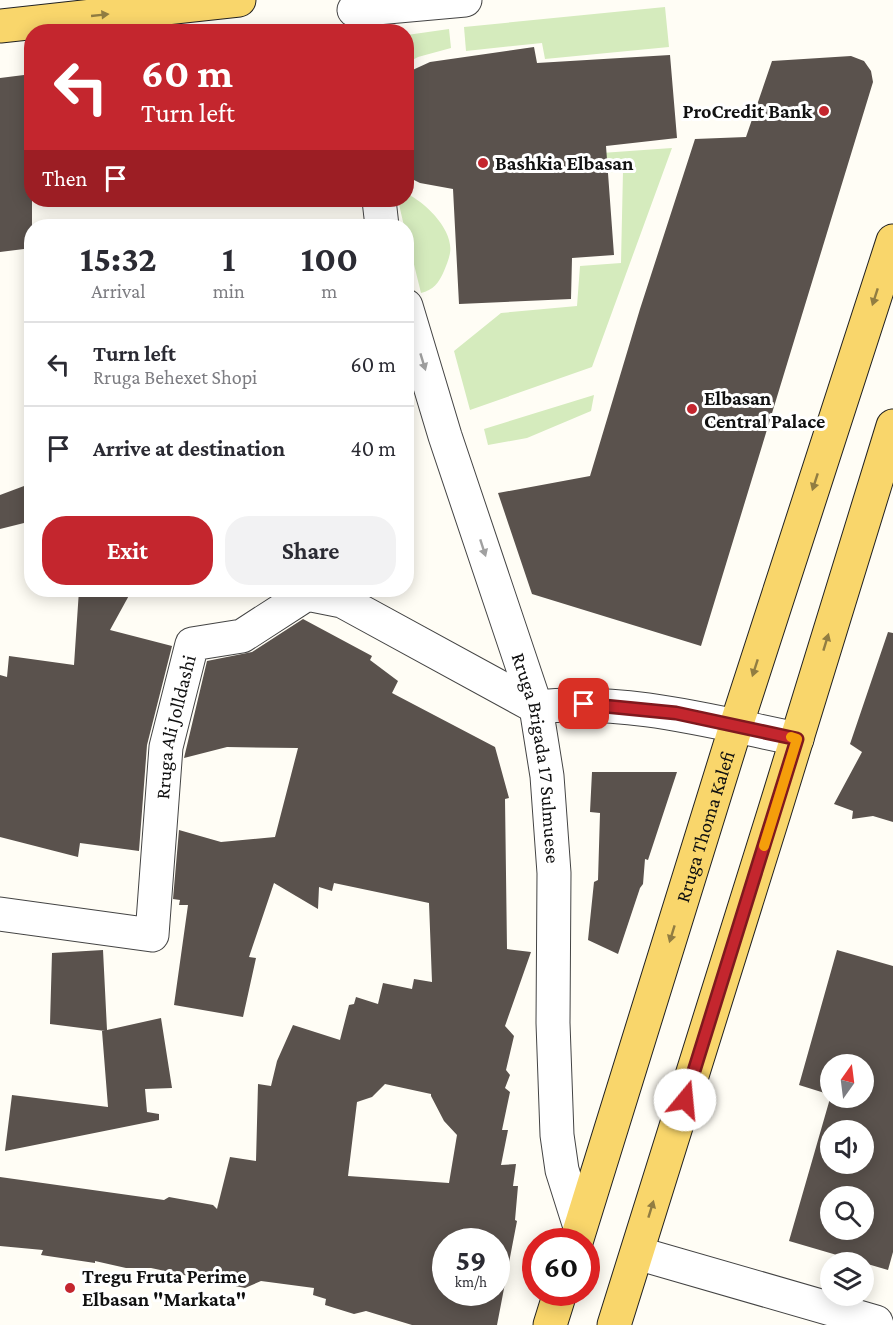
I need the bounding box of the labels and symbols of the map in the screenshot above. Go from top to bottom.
one-way arrow [90,11,109,20]
place label: ProCredit Bank [682,100,813,122]
marker: ProCredit Bank [817,104,831,118]
place label: Bashkia Elbasan [495,152,634,174]
marker: Bashkia Elbasan [476,156,490,170]
one-way arrow [870,288,879,306]
one-way arrow [419,353,428,371]
place label: Elbasan Central Palace [704,387,825,432]
marker: Elbasan Central Palace [685,402,699,416]
one-way arrow [809,473,819,491]
one-way arrow [478,539,488,557]
one-way arrow [822,633,831,651]
street label: Rruga Brigada 17 Sulmuese [508,650,564,864]
street label: Rruga Ali Jolldashi [151,653,200,800]
one-way arrow [750,659,759,677]
pin [558,678,609,729]
street label: Rruga Thoma Kalefi [671,748,739,905]
one-way arrow [666,925,676,943]
north arrow [820,1054,874,1108]
position arrow [653,1068,717,1132]
one-way arrow [647,1200,656,1218]
speed limit sign: 60 [522,1228,600,1306]
place label: Tregu Fruta Perime Elbasan "Markata" [82,1265,246,1310]
marker: Tregu Fruta Perime Elbasan "Markata" [63,1281,77,1295]

